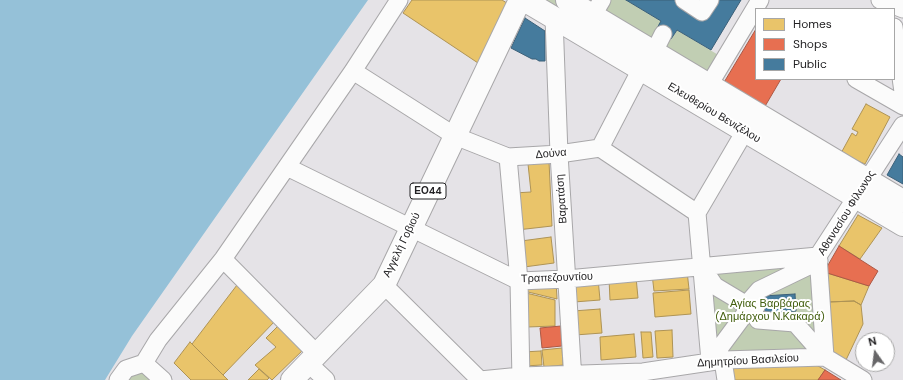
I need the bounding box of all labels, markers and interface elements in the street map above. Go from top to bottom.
legend [755,8,895,80]
text: Homes [793,16,832,32]
text: Shops [793,36,828,52]
text: Public [793,56,827,72]
street label: Ελευθερίου Βενιζέλου [665,80,763,146]
street label: Δούνα [535,146,567,162]
street label: Αθανασίου Φίλωνος [815,168,879,258]
street label: Βαρατάση [554,174,570,224]
road number: ΕΟ44 [410,183,446,199]
street label: Αγγελή Γοβιού [381,210,423,280]
street label: Τραπεζουντίου [521,270,593,286]
park label: Αγίας Βαρβάρας (Δημάρχου Ν.Κακαρά) [715,297,825,323]
north arrow [855,332,895,372]
text: N [867,334,878,349]
street label: Δημητρίου Βασιλείου [697,352,799,370]

